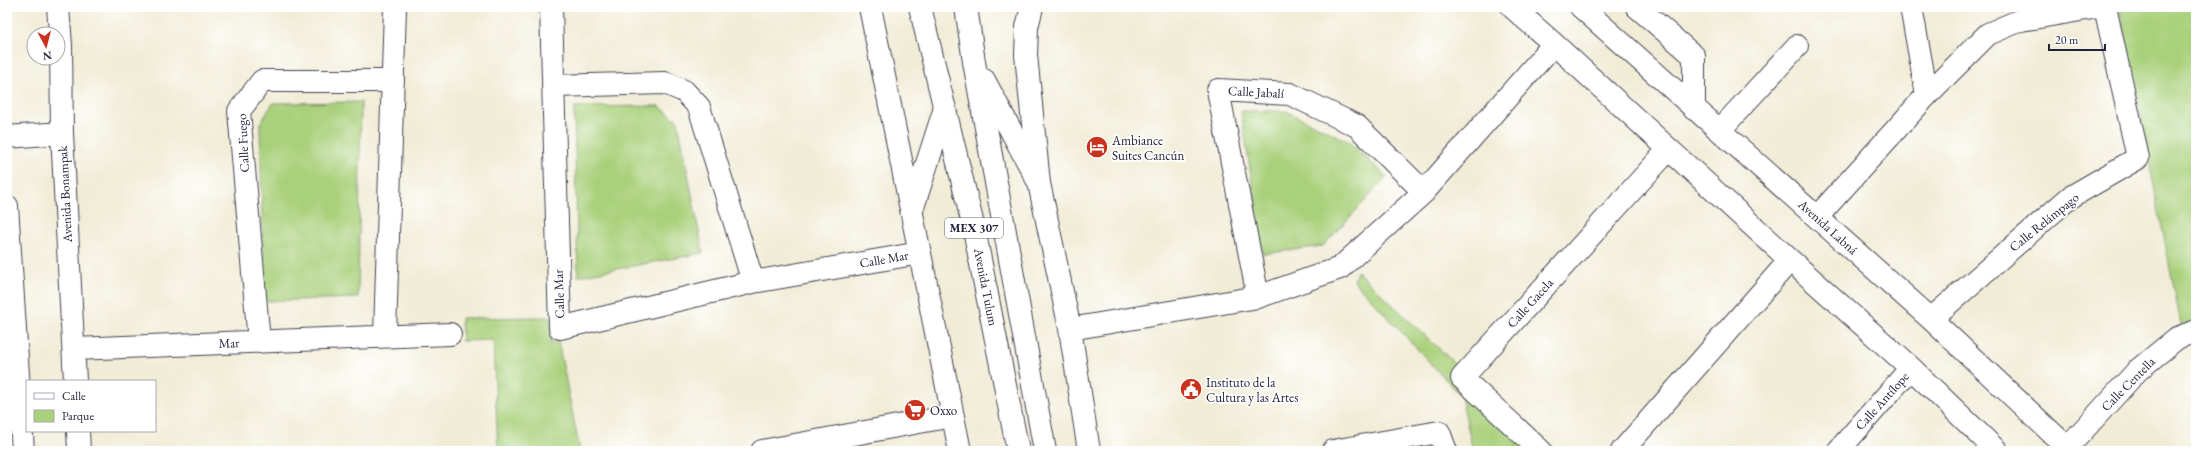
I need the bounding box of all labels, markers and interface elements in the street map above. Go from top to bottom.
north arrow [26,26,66,66]
scale bar [2049,26,2105,52]
text: 20 m [2055,32,2079,48]
text: N [42,48,52,63]
street label: Calle Jabalí [1228,82,1285,102]
street label: Calle Fuego [233,113,253,173]
place label: Ambiance Suites Cancún [1111,132,1184,164]
hotel icon: Ambiance Suites Cancún [1084,134,1110,160]
street label: Avenida Bonampak [54,144,76,244]
street label: Calle Relámpago [2006,189,2082,255]
street label: Avenida Labná [1794,195,1862,259]
road number: MEX 307 [945,218,1003,238]
street label: Calle Mar [858,246,910,272]
street label: Avenida Tulum [970,246,1002,327]
street label: Calle Mar [550,268,568,319]
street label: Calle Gacela [1503,274,1557,332]
street label: Mar [218,334,240,352]
street label: Calle Centella [2097,353,2159,415]
street label: Calle Antílope [1851,368,1913,434]
place label: Instituto de la Cultura y las Artes [1206,374,1298,406]
public building icon: Instituto de la Cultura y las Artes [1178,376,1204,402]
legend [26,380,156,432]
text: Calle [62,388,86,404]
supermarket icon: Oxxo [902,397,928,423]
place label: Oxxo [930,402,957,419]
text: Parque [62,408,94,424]

